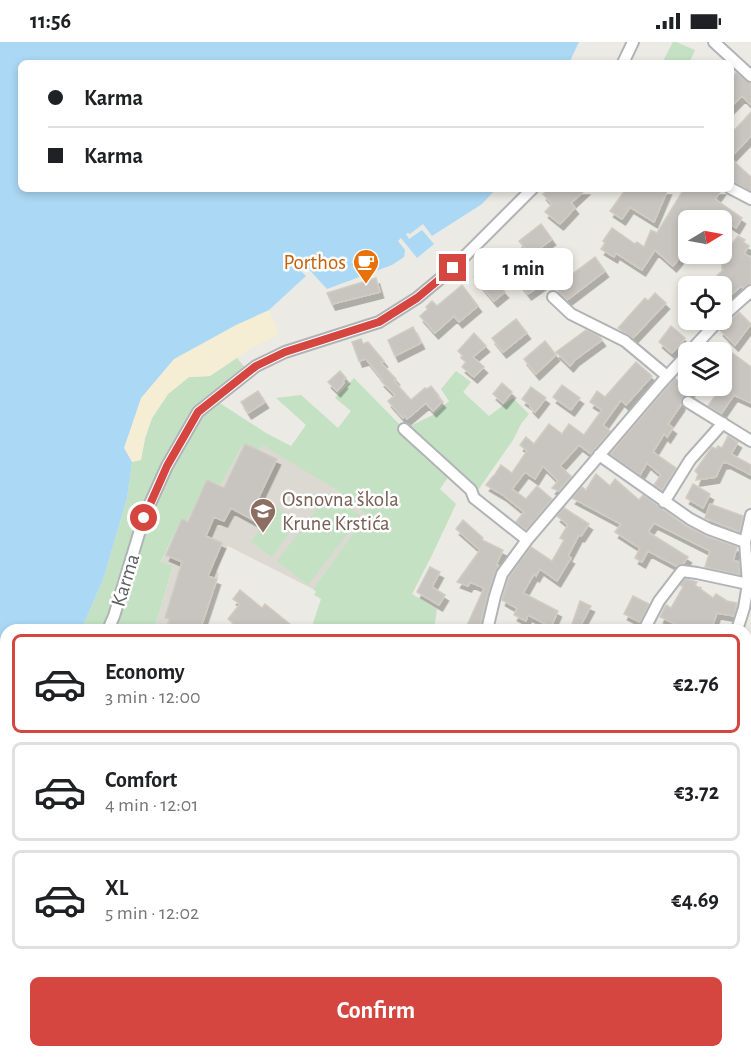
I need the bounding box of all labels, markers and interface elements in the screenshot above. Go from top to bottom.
text: 11:56 [30,10,71,32]
text: Karma [84,87,143,109]
text: Karma [84,145,143,167]
north arrow [678,210,732,264]
map controls [678,210,732,396]
cafe icon: Porthos [351,247,381,285]
callout: 1 min [474,247,573,289]
place label: Porthos [283,252,346,273]
route end [439,254,466,281]
text: 1 min [502,259,545,279]
button: locate [678,276,732,330]
button: layers [678,342,732,396]
place label: Osnovna škola Krune Krstića [282,489,399,534]
school or university icon: Osnovna škola Krune Krstića [248,496,278,534]
route start [130,504,157,531]
street label: Karma [108,551,144,609]
icon: car [33,657,87,711]
text: Economy [105,661,185,683]
text: €2.76 [673,673,719,695]
text: 3 min · 12:00 [105,687,201,707]
icon: car [33,765,87,819]
text: Comfort [105,769,177,791]
text: €3.72 [674,781,719,803]
text: 4 min · 12:01 [105,795,198,815]
icon: car [33,873,87,927]
text: XL [105,877,128,899]
text: €4.69 [671,889,719,911]
text: 5 min · 12:02 [105,903,199,923]
button: Confirm [30,977,722,1046]

